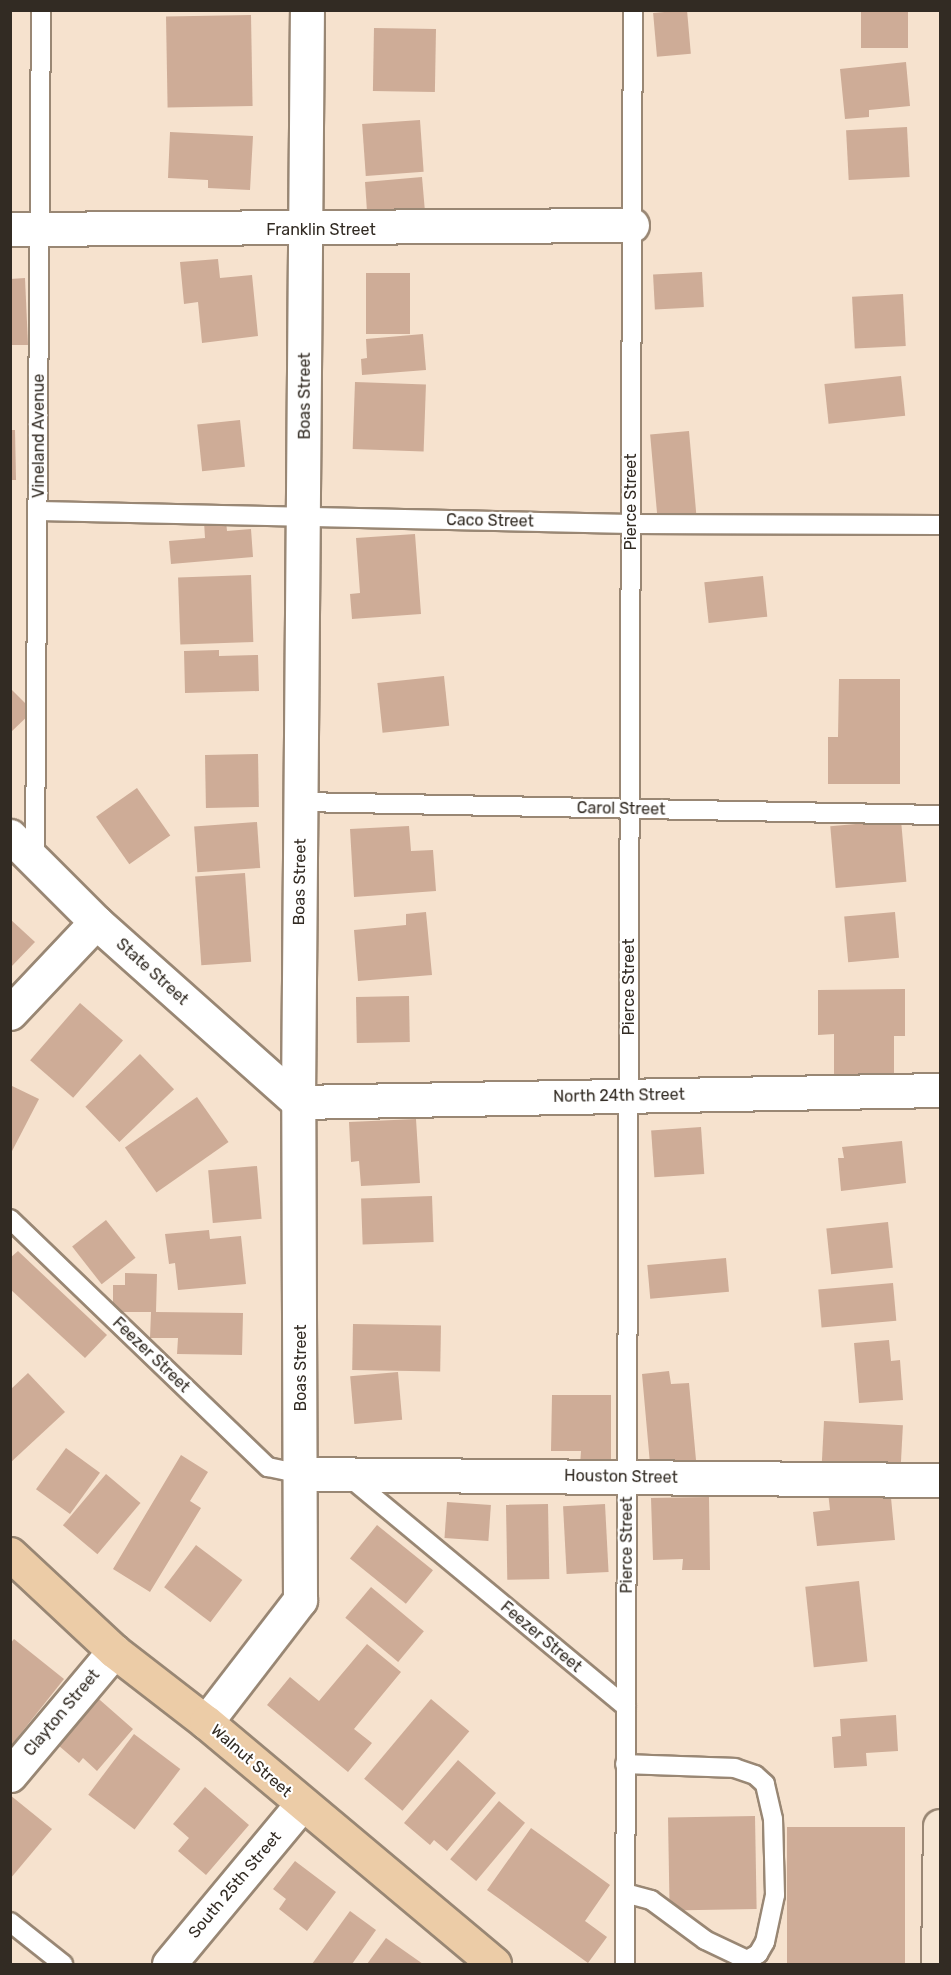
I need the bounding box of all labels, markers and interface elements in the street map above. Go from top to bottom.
street label: Franklin Street [266,220,376,240]
street label: Boas Street [295,352,315,440]
street label: Vineland Avenue [29,374,49,498]
street label: Pierce Street [621,454,641,550]
street label: Caco Street [446,511,534,531]
street label: Carol Street [577,799,665,819]
street label: Boas Street [290,838,310,926]
street label: State Street [112,935,192,1009]
street label: Pierce Street [619,939,639,1035]
street label: North 24th Street [553,1085,685,1107]
street label: Feezer Street [108,1313,194,1397]
street label: Boas Street [291,1324,311,1412]
street label: Houston Street [564,1466,678,1488]
street label: Pierce Street [617,1497,637,1593]
street label: Feezer Street [496,1597,586,1677]
street label: Clayton Street [20,1666,104,1760]
street label: Walnut Street [207,1721,295,1801]
street label: South 25th Street [185,1828,285,1942]

